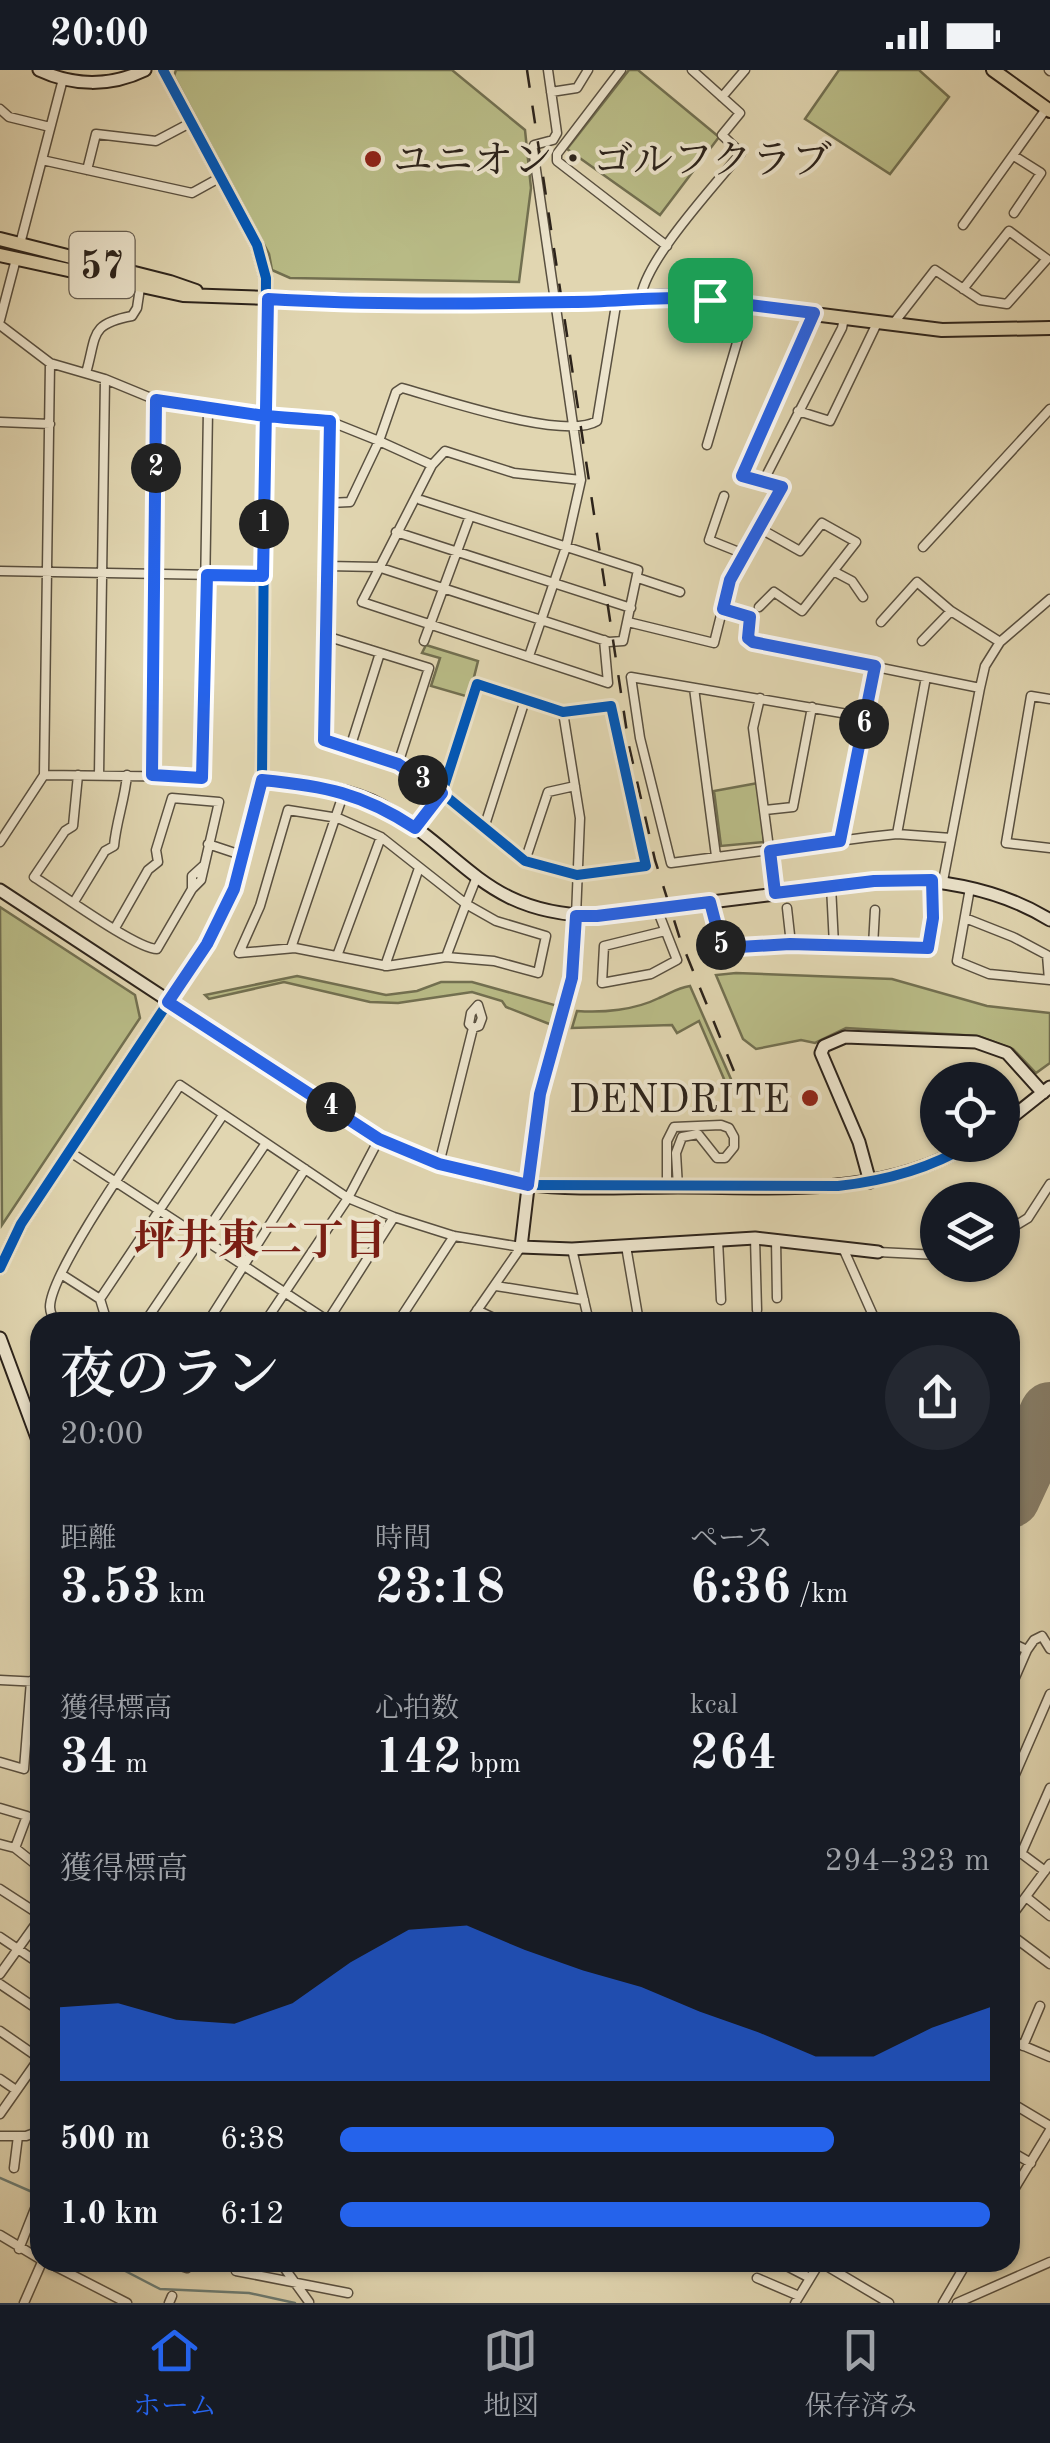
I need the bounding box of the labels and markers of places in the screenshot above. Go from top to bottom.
place label: ユニオン・ゴルフクラブ [393,140,832,183]
marker: ユニオン・ゴルフクラブ [362,148,384,170]
pin [668,258,753,343]
pin: 2 [131,443,181,493]
pin: 1 [239,499,289,549]
pin: 6 [839,699,889,749]
pin: 3 [398,755,448,805]
pin: 5 [696,920,746,970]
pin: 4 [306,1082,356,1132]
place label: DENDRITE [569,1082,790,1122]
marker: DENDRITE [799,1087,821,1109]

